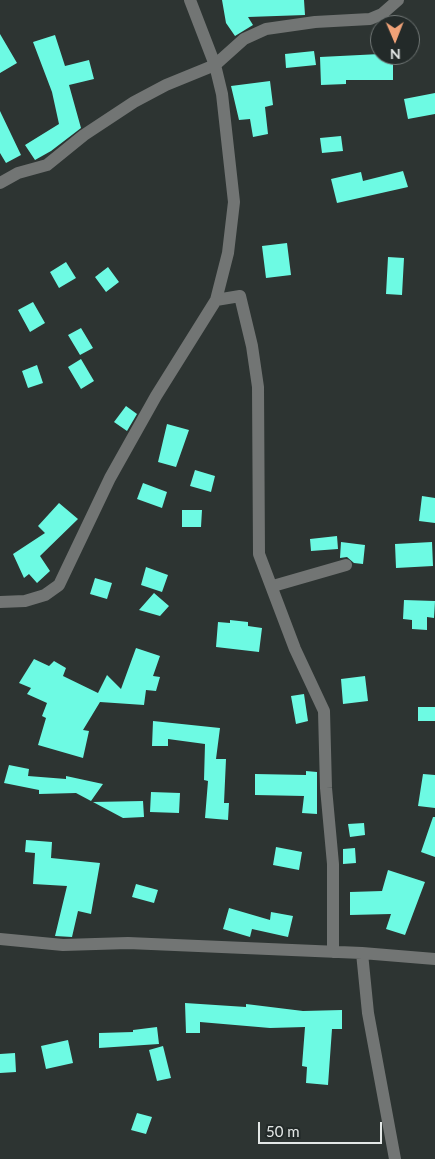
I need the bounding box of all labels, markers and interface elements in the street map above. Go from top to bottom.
north arrow [370,15,420,65]
text: N [390,46,401,63]
scale bar [260,1112,384,1144]
text: 50 m [266,1122,300,1140]

